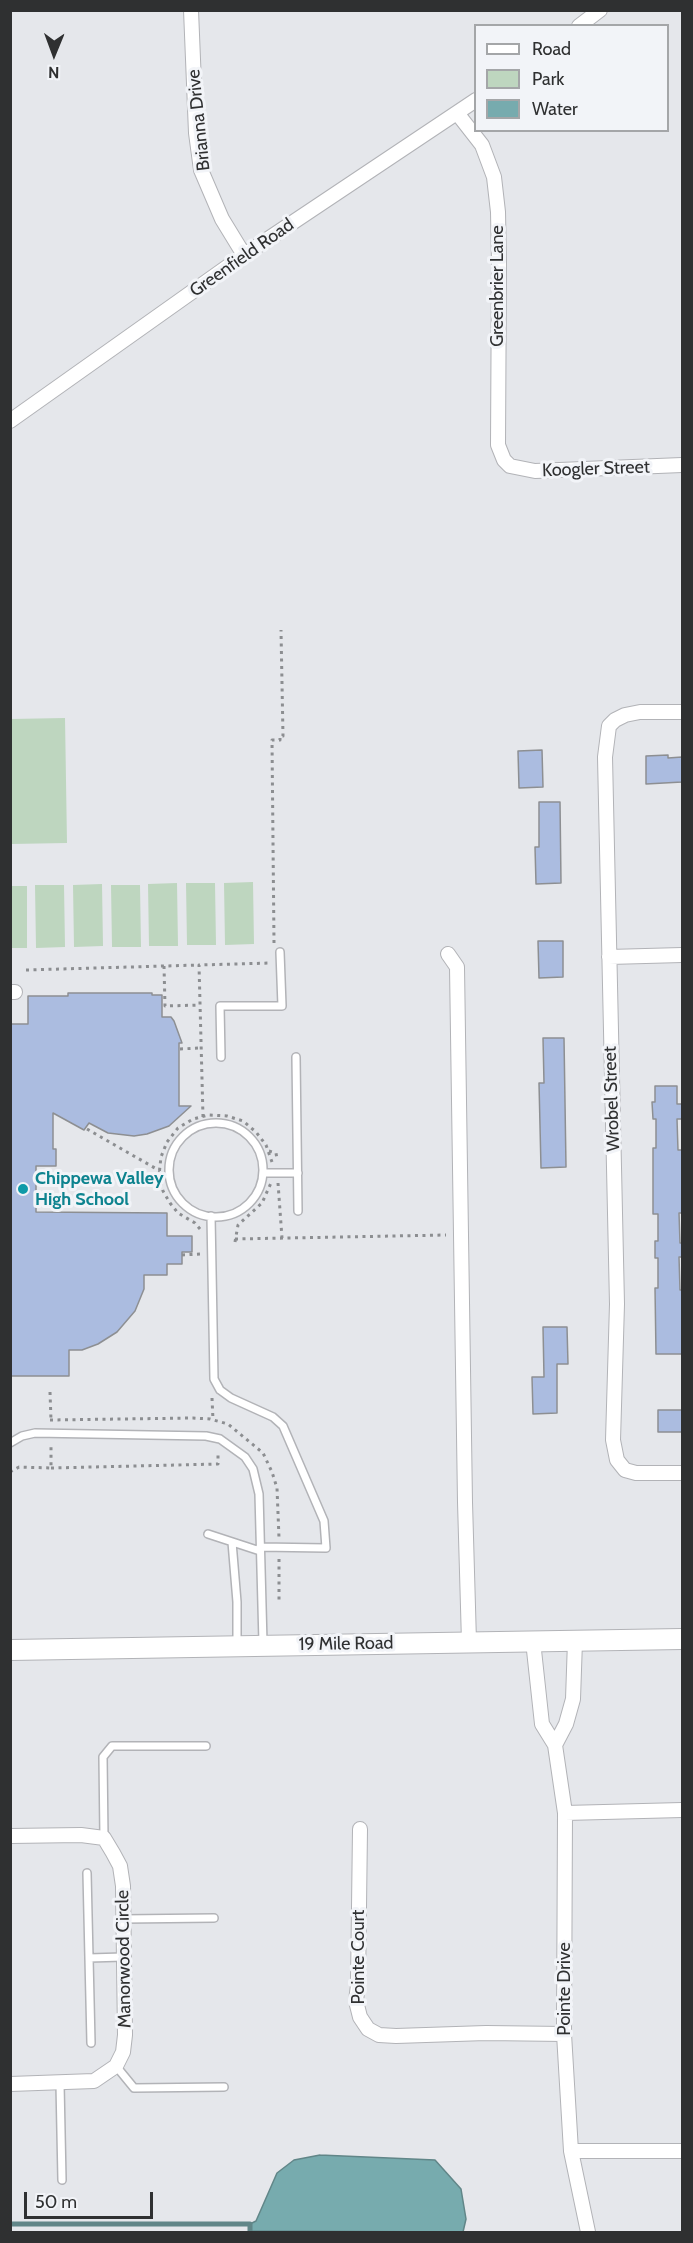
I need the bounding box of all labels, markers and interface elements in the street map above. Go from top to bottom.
north arrow [24,24,84,84]
legend [474,24,669,132]
text: Road [532,38,571,60]
text: N [48,63,59,82]
street label: Brianna Drive [183,68,215,172]
text: Park [532,68,564,90]
text: Water [532,98,578,120]
street label: Greenfield Road [186,214,298,302]
street label: Greenbrier Lane [487,225,509,347]
street label: Koogler Street [542,456,650,482]
street label: Wrobel Street [599,1046,625,1152]
place label: Chippewa Valley High School [35,1168,164,1210]
marker: Chippewa Valley High School [16,1182,30,1196]
street label: 19 Mile Road [298,1632,394,1656]
street label: Manorwood Circle [112,1890,136,2028]
street label: Pointe Court [348,1910,370,2004]
street label: Pointe Drive [554,1942,576,2036]
scale bar [27,2180,156,2218]
text: 50 m [35,2191,77,2213]

